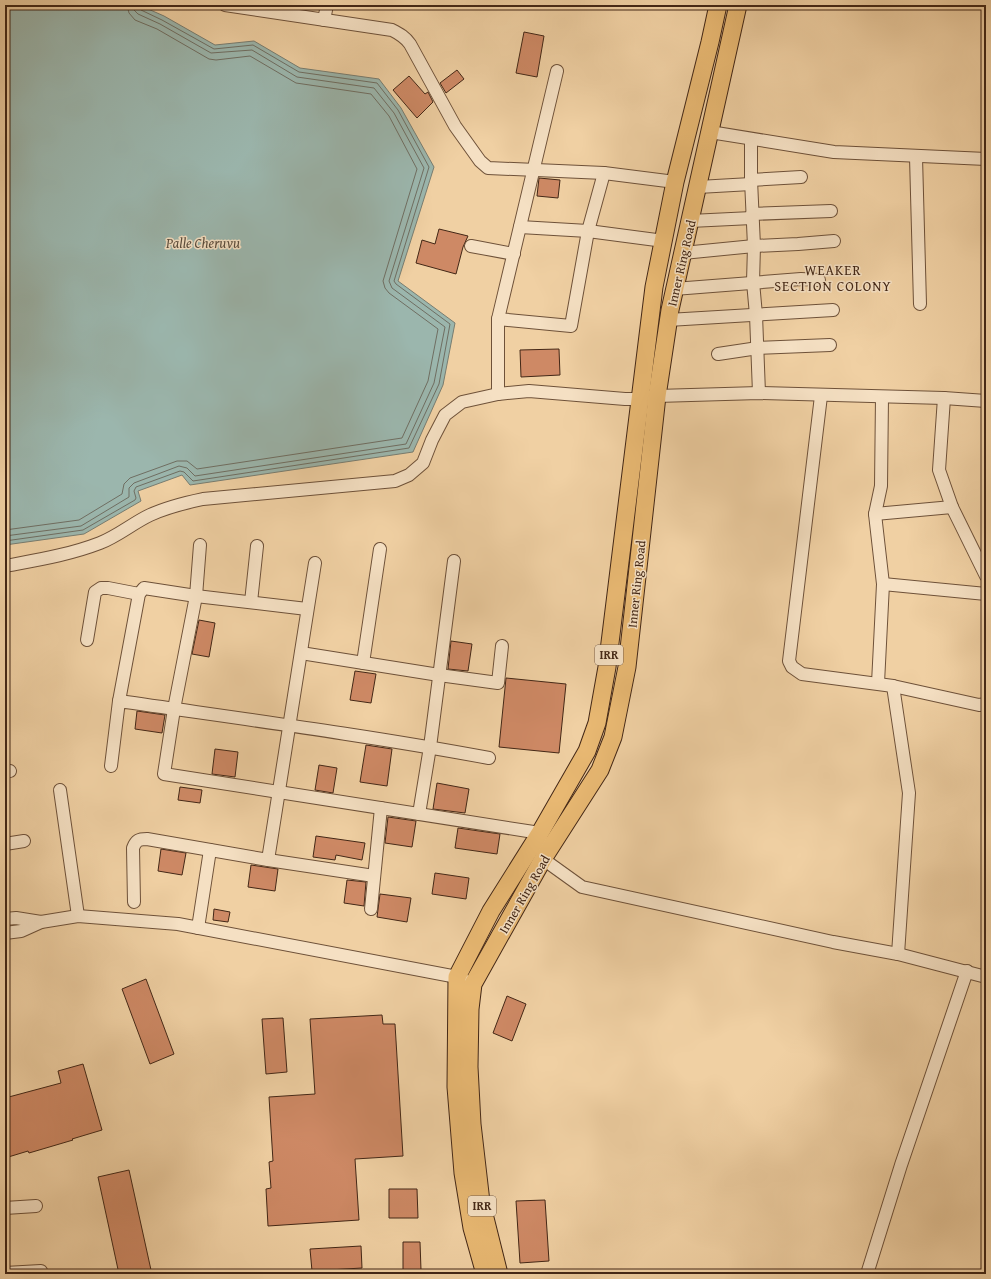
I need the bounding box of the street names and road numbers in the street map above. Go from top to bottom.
street label: Inner Ring Road [662,218,701,308]
street label: Inner Ring Road [622,539,651,629]
road number: IRR [595,645,623,665]
street label: Inner Ring Road [494,851,555,937]
road number: IRR [468,1196,496,1216]

